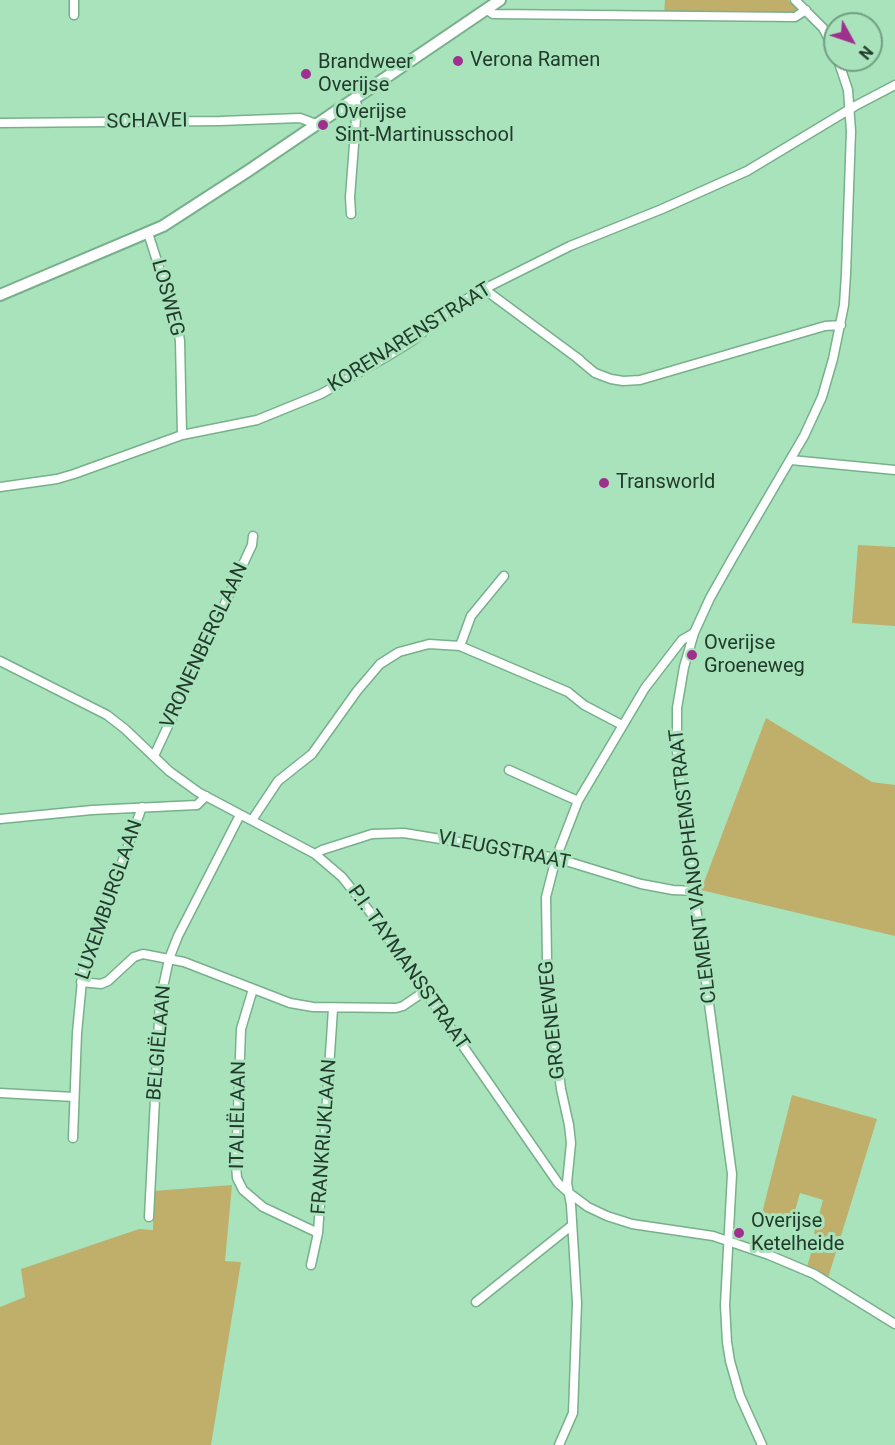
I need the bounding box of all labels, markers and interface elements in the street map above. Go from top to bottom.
north arrow [823,12,883,72]
text: N [855,42,877,63]
place label: Verona Ramen [470,49,600,73]
place label: Brandweer Overijse [318,51,413,98]
marker: Verona Ramen [451,54,465,68]
marker: Brandweer Overijse [299,67,313,81]
place label: Overijse Sint-Martinusschool [335,101,514,148]
street label: SCHAVEI [106,109,188,135]
marker: Overijse Sint-Martinusschool [316,118,330,132]
street label: LOSWEG [145,257,189,339]
street label: KORENARENSTRAAT [324,278,496,398]
place label: Transworld [616,471,715,495]
marker: Transworld [597,476,611,490]
street label: VRONENBERGLAAN [156,559,254,733]
place label: Overijse Groeneweg [704,632,805,679]
marker: Overijse Groeneweg [685,648,699,662]
street label: CLEMENT VANOPHEMSTRAAT [665,727,723,1005]
street label: LUXEMBURGLAAN [71,817,149,983]
street label: VLEUGSTRAAT [436,826,572,876]
street label: P.I. TAYMANSSTRAAT [342,881,474,1055]
street label: GROENEWEG [535,959,571,1081]
street label: BELGIËLAAN [143,984,177,1102]
street label: FRANKRIJKLAAN [308,1058,342,1216]
street label: ITALIËLAAN [226,1061,252,1169]
place label: Overijse Ketelheide [751,1210,844,1257]
marker: Overijse Ketelheide [732,1226,746,1240]

